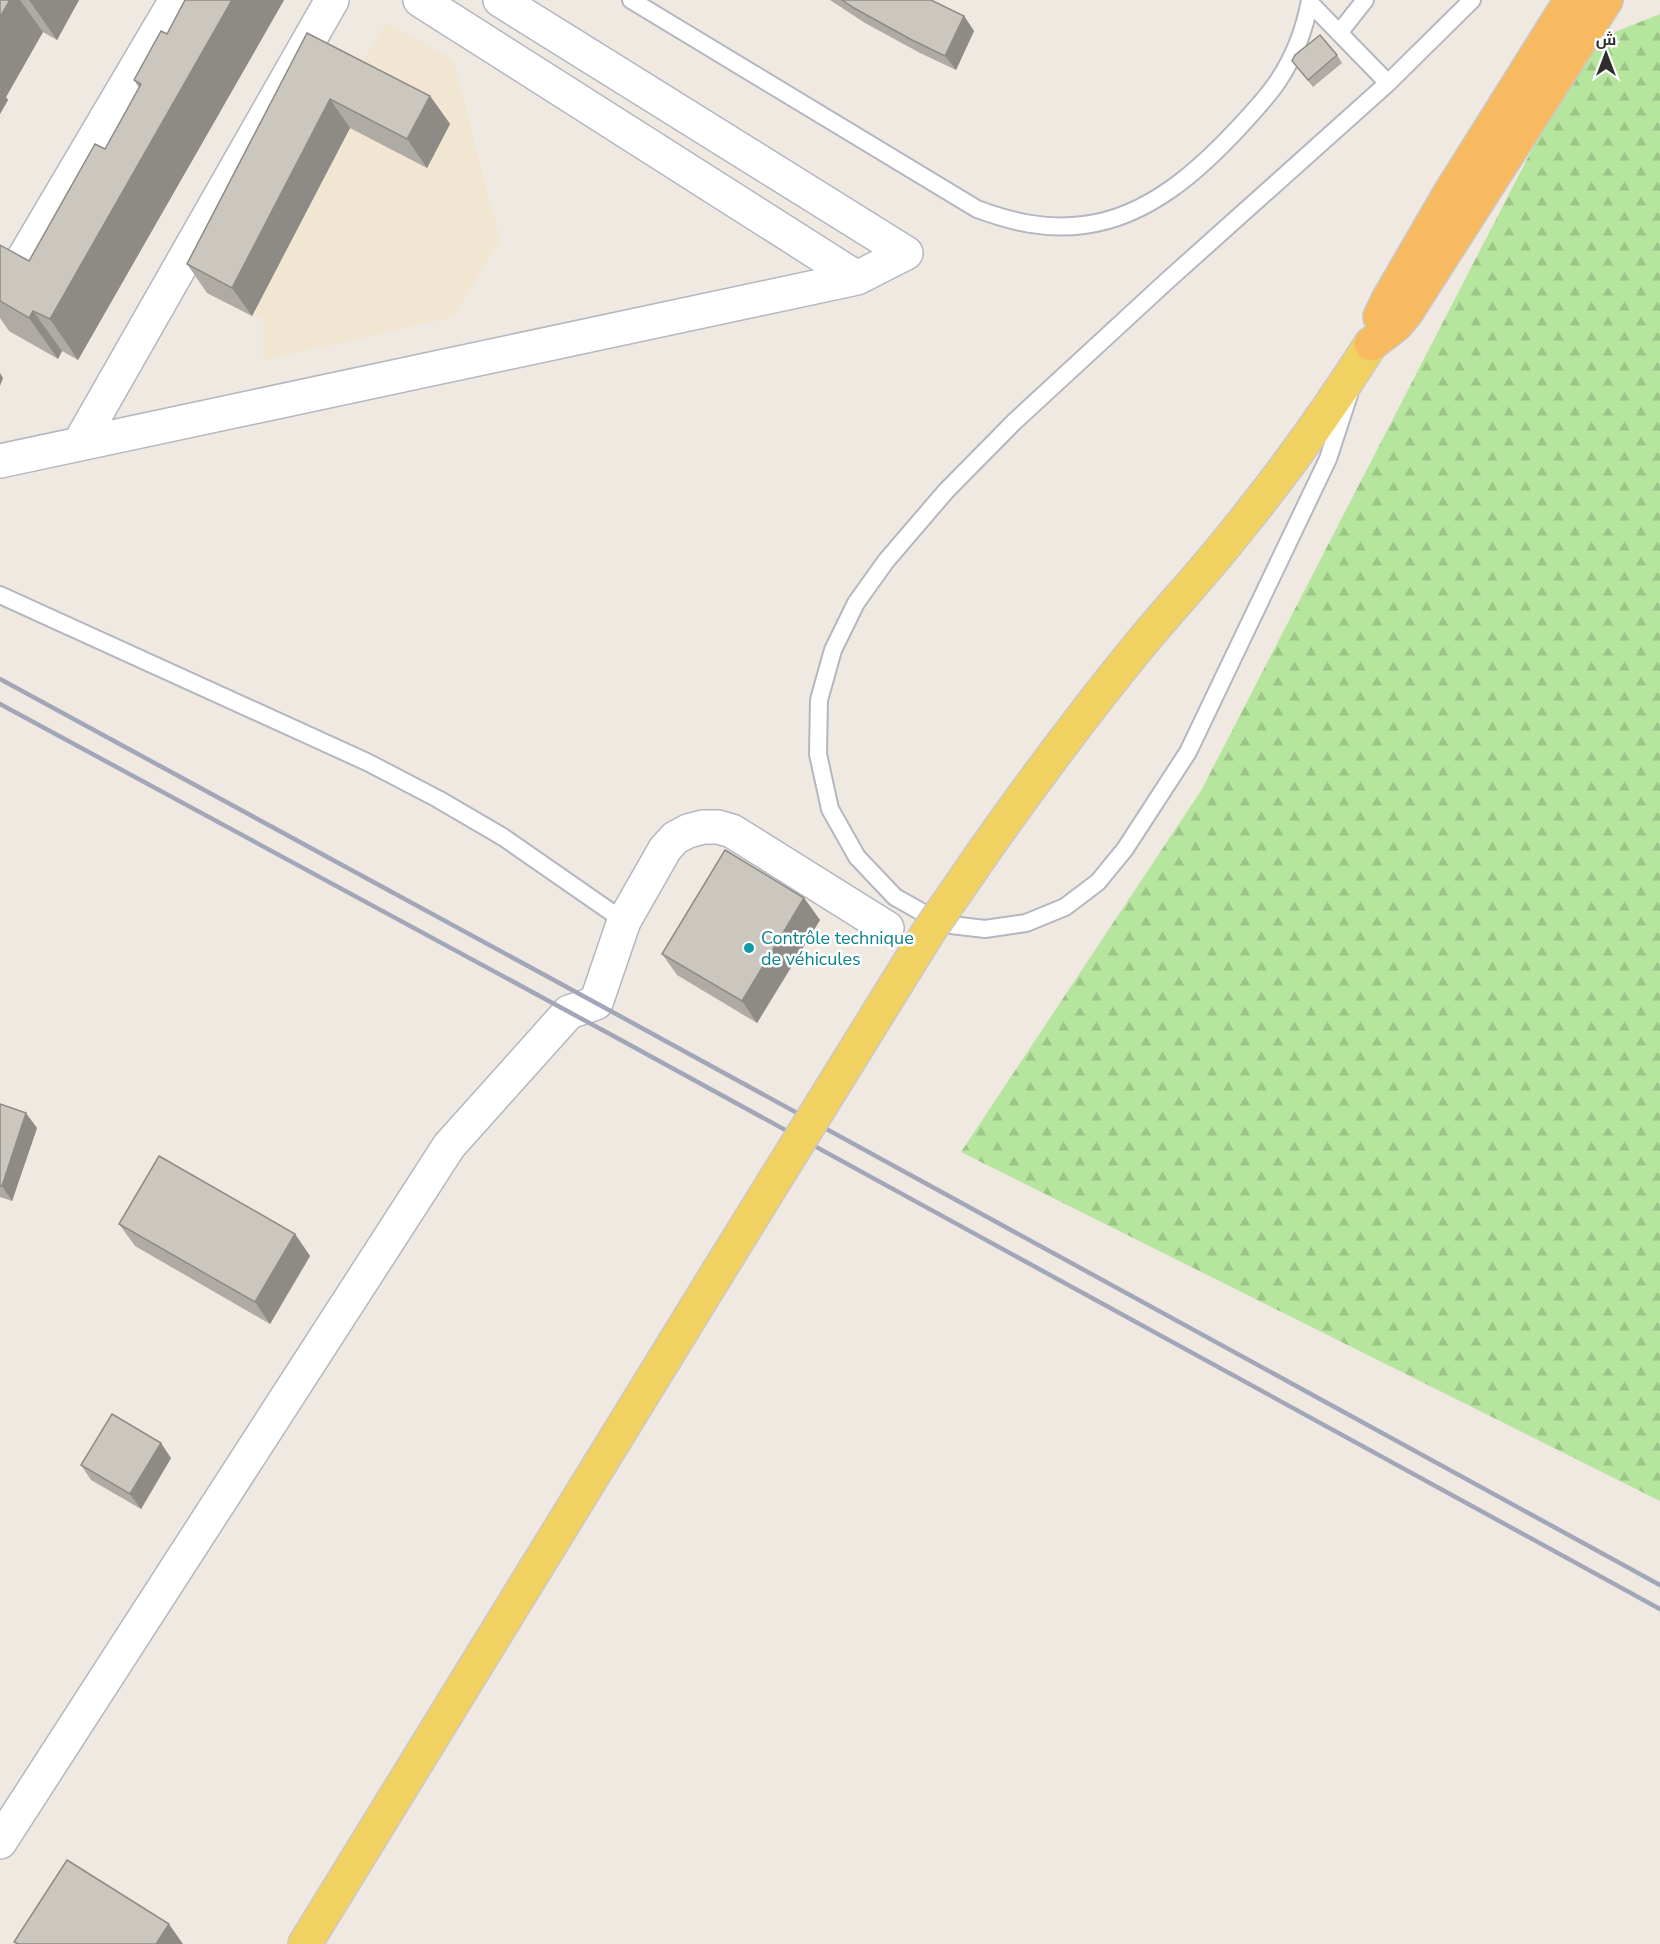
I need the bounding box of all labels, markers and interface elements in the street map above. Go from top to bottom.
north arrow [1576,24,1636,84]
text: ش [1596,29,1616,51]
place label: Contrôle technique de véhicules [761,926,914,971]
marker: Contrôle technique de véhicules [742,941,756,955]

